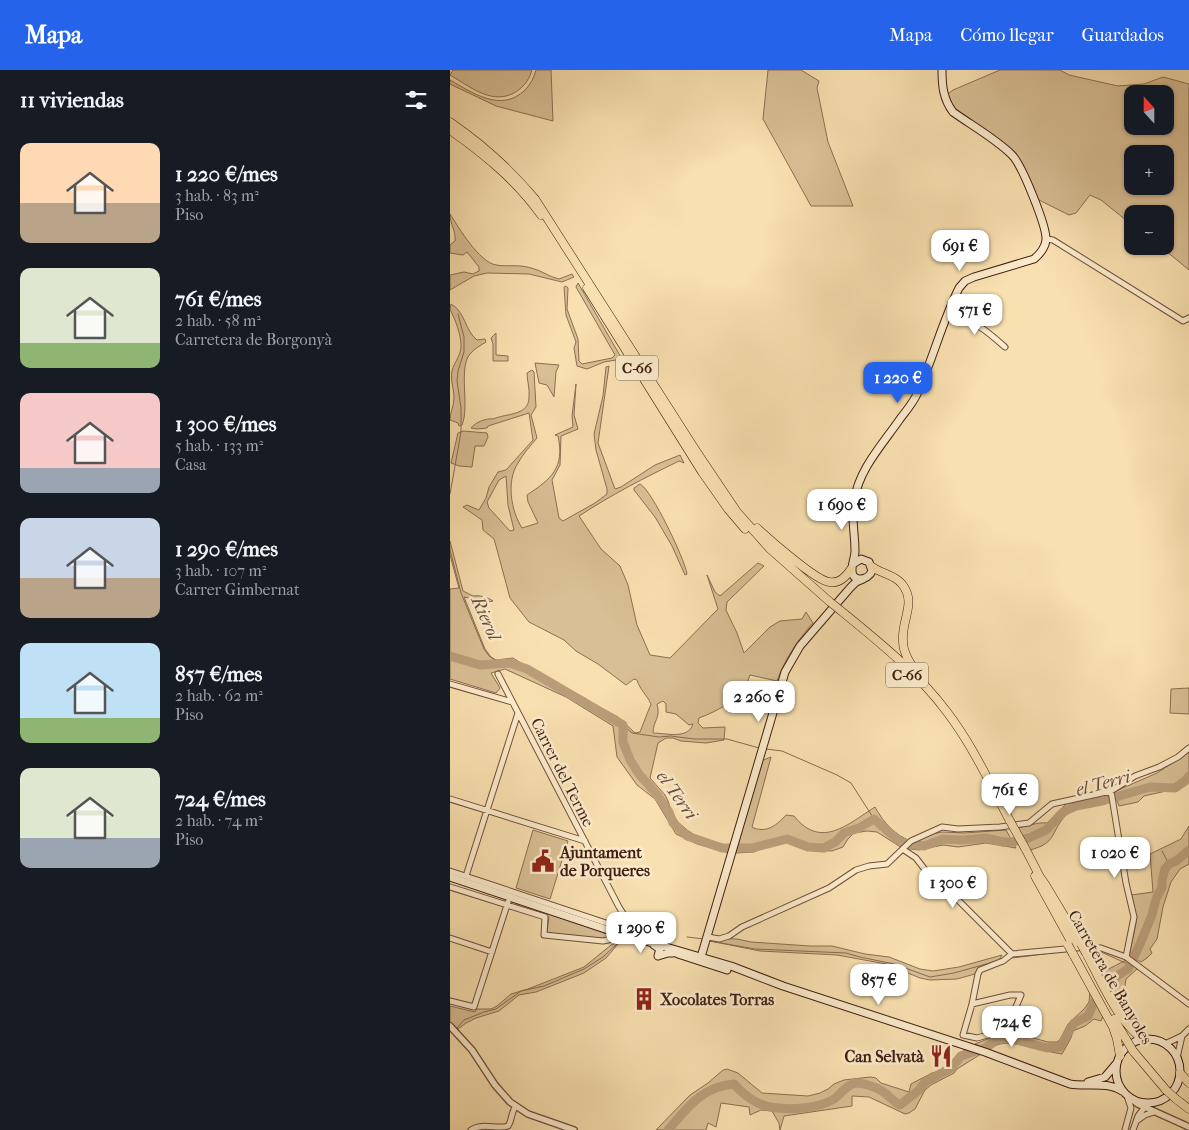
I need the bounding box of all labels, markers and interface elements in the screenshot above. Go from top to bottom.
text: Mapa [25,21,82,49]
text: Mapa [889,25,932,46]
text: Cómo llegar [960,25,1054,46]
text: Guardados [1082,25,1164,46]
north arrow [1124,85,1174,135]
map controls [1124,85,1174,255]
icon: filters [402,86,430,114]
text: 11 viviendas [20,88,124,112]
button: + [1124,145,1174,195]
text: 1 220 €/mes [175,162,278,186]
icon: home [60,163,120,223]
text: 3 hab. · 83 m² [175,186,259,205]
text: Piso [175,205,203,224]
button: − [1124,205,1174,255]
pin: 691 € [925,230,995,272]
text: 691 € [942,236,978,255]
text: 761 €/mes [175,287,262,311]
icon: home [60,288,120,348]
pin: 571 € [940,294,1010,336]
text: 571 € [958,300,992,319]
text: 2 hab. · 58 m² [175,311,261,330]
text: Carretera de Borgonyà [175,330,332,349]
road number: C-66 [616,356,658,380]
pin: 1 220 € [852,362,944,404]
text: 1 220 € [874,368,922,387]
text: 1 300 €/mes [175,412,276,436]
icon: home [60,413,120,473]
text: 5 hab. · 133 m² [175,436,263,455]
text: Casa [175,455,206,474]
pin: 1 690 € [796,488,888,531]
text: 1 690 € [818,495,866,514]
text: 1 290 €/mes [175,537,278,561]
icon: home [60,538,120,598]
text: 3 hab. · 107 m² [175,561,266,580]
text: Carrer Gimbernat [175,580,300,599]
water label: Rierol [466,592,505,646]
text: 857 €/mes [175,662,262,686]
road number: C-66 [886,662,928,688]
icon: home [60,663,120,723]
pin: 2 260 € [713,680,805,723]
text: 2 hab. · 62 m² [175,686,263,705]
text: 2 260 € [734,687,784,706]
text: Piso [175,705,203,724]
street label: Carrer del Terme [527,715,598,830]
water label: el Terri [1074,766,1134,801]
water label: el Terri [652,767,702,825]
pin: 761 € [975,774,1045,816]
text: 761 € [993,780,1027,799]
text: 724 €/mes [175,787,266,811]
icon: home [60,788,120,848]
text: 2 hab. · 74 m² [175,811,263,830]
text: Piso [175,830,203,849]
pin: 1 020 € [1069,836,1161,879]
place label: Ajuntament de Porqueres [559,843,650,881]
text: 1 020 € [1091,843,1139,862]
public building icon: Ajuntament de Porqueres [530,848,556,874]
pin: 1 300 € [907,866,999,909]
text: 1 300 € [930,873,976,892]
street label: Carretera de Banyoles [1064,907,1157,1048]
pin: 1 290 € [595,912,687,954]
text: 1 290 € [617,918,665,937]
pin: 857 € [844,964,914,1006]
text: 857 € [861,970,897,989]
building icon: Xocolates Torras [631,986,657,1012]
place label: Xocolates Torras [659,990,774,1009]
pin: 724 € [977,1006,1047,1048]
text: 724 € [993,1012,1031,1031]
restaurant icon: Can Selvatà [928,1043,954,1069]
place label: Can Selvatà [844,1047,925,1066]

